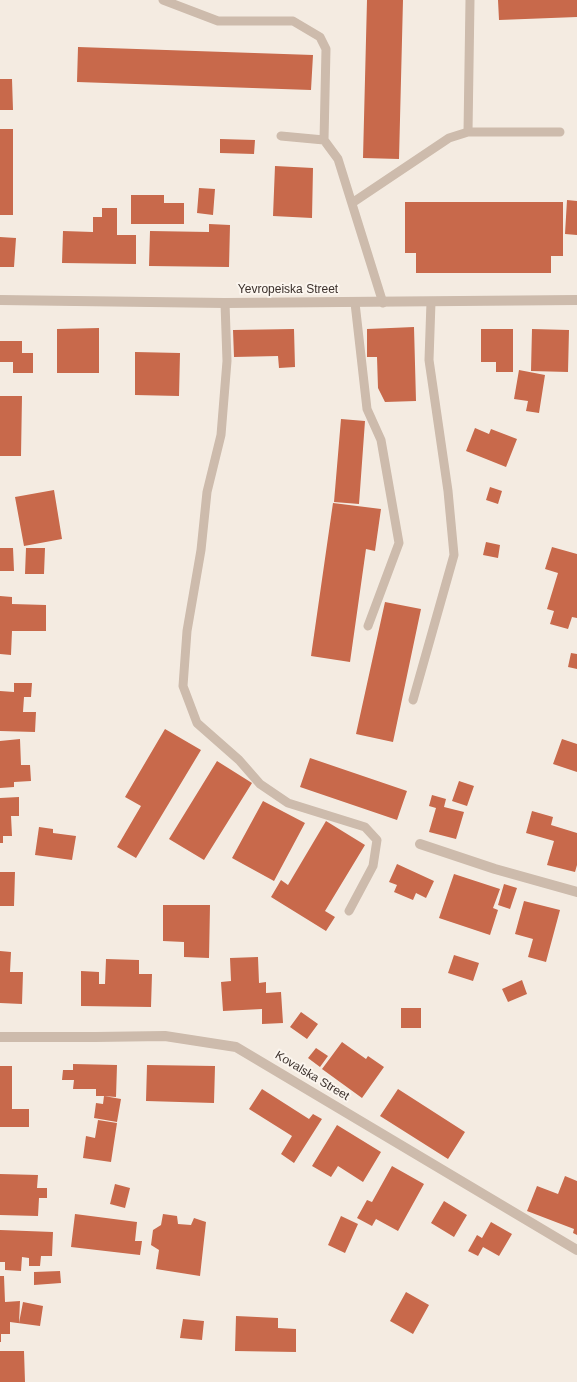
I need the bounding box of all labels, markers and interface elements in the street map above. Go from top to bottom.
street label: Yevropeiska Street [238,283,338,297]
street label: Kovalska Street [272,1048,352,1104]

